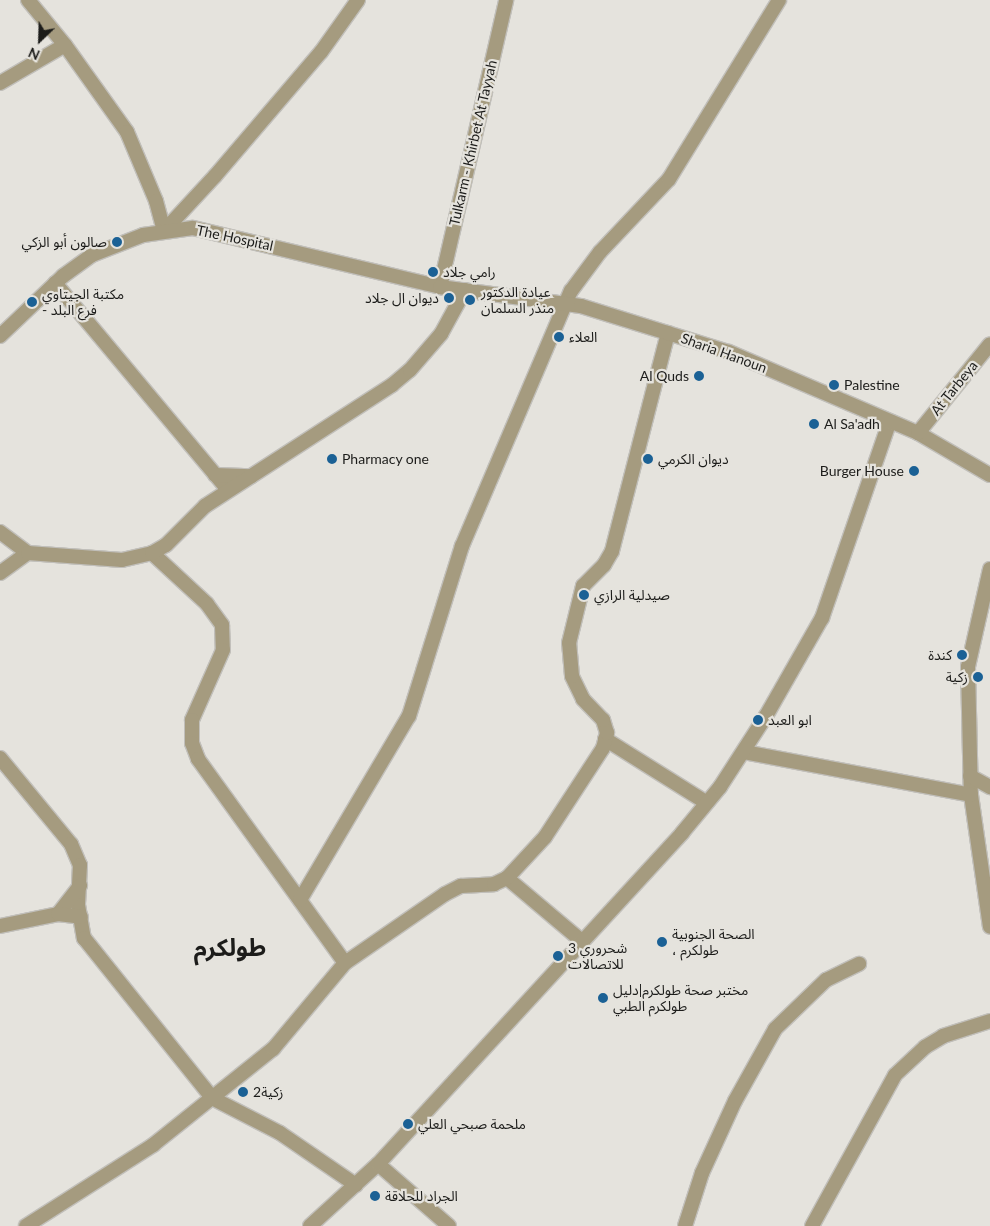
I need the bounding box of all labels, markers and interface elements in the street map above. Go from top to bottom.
north arrow [15,15,65,65]
text: N [25,44,42,64]
street label: Tulkarm - Khirbet At Tayyah [446,58,500,228]
street label: The Hospital [195,222,275,254]
place label: صالون أبو الزكي [22,234,107,250]
marker: صالون أبو الزكي [111,236,123,248]
place label: رامي جلاد [443,264,496,280]
marker: رامي جلاد [427,266,439,278]
place label: عيادة الدكتور منذر السلمان [481,284,554,316]
place label: مكتبة الجيتاوي - فرع البلد [42,286,124,318]
place label: ديوان ال جلاد [365,290,439,306]
marker: ديوان ال جلاد [443,292,455,304]
marker: عيادة الدكتور منذر السلمان [463,293,477,307]
marker: مكتبة الجيتاوي - فرع البلد [26,296,38,308]
place label: العلاء [569,329,597,345]
street label: Sharia Hanoun [679,330,769,376]
marker: العلاء [553,331,565,343]
street label: At Tarbeya [927,357,981,419]
place label: Al Quds [640,368,689,384]
marker: Al Quds [693,370,705,382]
place label: Palestine [844,377,900,393]
marker: Palestine [828,379,840,391]
place label: Al Sa'adh [824,416,880,432]
marker: Al Sa'adh [808,418,820,430]
place label: Pharmacy one [342,451,429,467]
place label: ديوان الكرمي [658,451,729,467]
marker: Pharmacy one [326,453,338,465]
marker: ديوان الكرمي [642,453,654,465]
place label: Burger House [819,463,904,479]
marker: Burger House [908,465,920,477]
place label: صيدلية الرازي [594,587,670,603]
marker: صيدلية الرازي [578,589,590,601]
place label: كندة [928,647,952,663]
marker: كندة [956,649,968,661]
place label: زكية [946,669,968,685]
marker: زكية [972,671,984,683]
place label: ابو العبد [768,712,812,728]
marker: ابو العبد [752,714,764,726]
place label: الصحة الجنوبية ، طولكرم [672,926,755,959]
district label: طولكرم [194,933,266,961]
marker: الصحة الجنوبية ، طولكرم [656,936,668,948]
place label: شحروري 3 للاتصالات [568,940,627,972]
marker: شحروري 3 للاتصالات [552,950,564,962]
place label: مختبر صحة طولكرم|دليل طولكرم الطبي [613,982,748,1014]
marker: مختبر صحة طولكرم|دليل طولكرم الطبي [597,992,609,1004]
place label: زكية2 [253,1084,283,1100]
marker: زكية2 [237,1086,249,1098]
place label: ملحمة صبحي العلي [418,1116,526,1132]
marker: ملحمة صبحي العلي [402,1118,414,1130]
place label: الجراد للحلاقة [385,1188,458,1204]
marker: الجراد للحلاقة [369,1190,381,1202]

